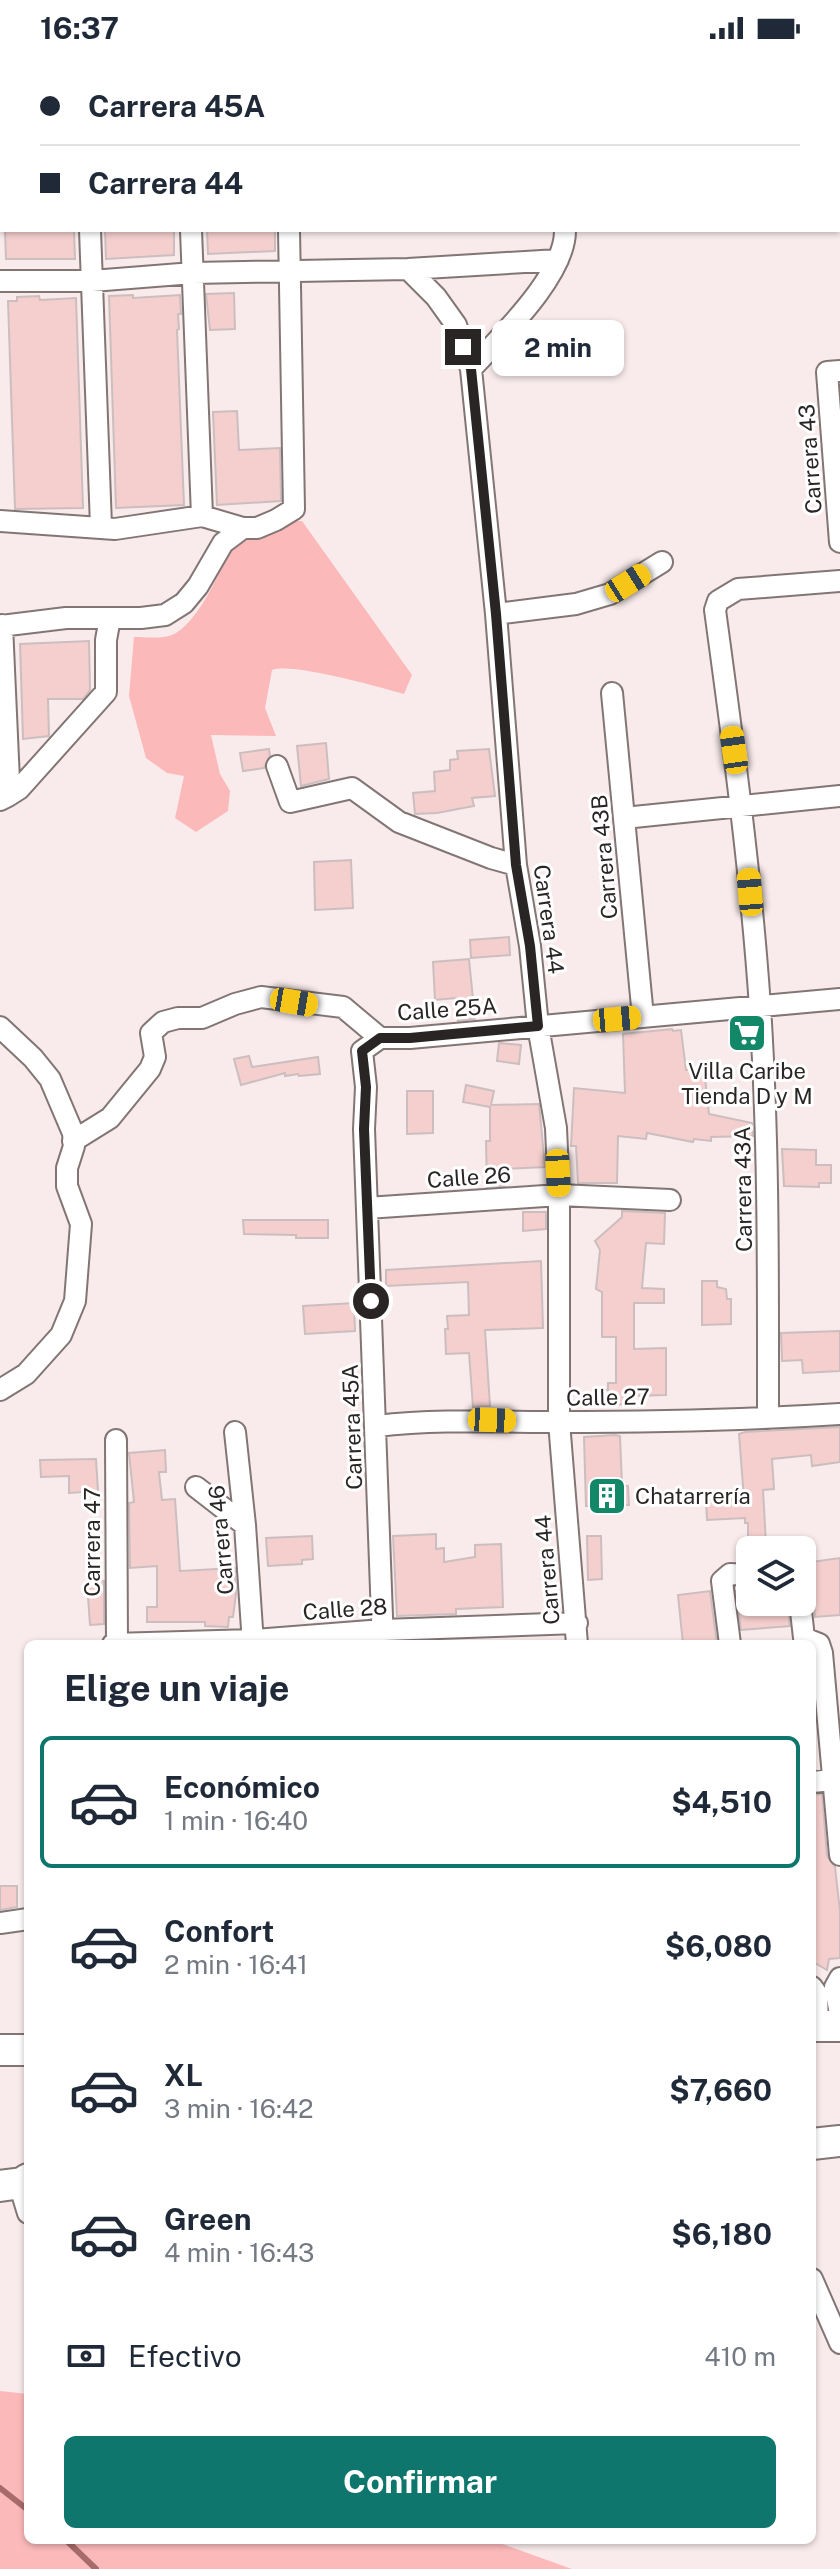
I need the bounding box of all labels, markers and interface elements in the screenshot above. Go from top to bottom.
text: 16:37 [40,10,119,46]
text: Carrera 45A [88,88,265,124]
text: Carrera 44 [88,165,243,201]
callout: 2 min [491,319,623,375]
route end [445,329,481,365]
text: 2 min [524,332,592,363]
street label: Carrera 43 [793,403,827,515]
car [601,560,655,606]
car [719,725,749,775]
street label: Carrera 43B [586,794,622,920]
street label: Carrera 44 [528,863,570,975]
car [736,867,764,917]
car [268,986,320,1018]
street label: Calle 25A [396,993,498,1025]
car [592,1005,642,1033]
supermarket icon: Villa Caribe Tienda D y M [726,1012,768,1054]
place label: Villa Caribe Tienda D y M [681,1058,813,1109]
street label: Carrera 43A [729,1126,757,1252]
car [545,1148,571,1198]
street label: Calle 26 [426,1161,512,1193]
route start [353,1283,389,1319]
street label: Carrera 45A [337,1364,367,1490]
street label: Calle 27 [566,1383,650,1411]
car [468,1407,516,1433]
building icon: Chatarrería [586,1475,628,1517]
place label: Chatarrería [635,1483,751,1509]
street label: Carrera 46 [203,1484,239,1596]
street label: Carrera 47 [79,1487,105,1597]
street label: Carrera 44 [529,1514,565,1626]
map controls [736,1536,816,1616]
button: layers [736,1536,816,1616]
street label: Calle 28 [302,1593,388,1625]
text: Elige un viaje [64,1667,289,1709]
icon: car [68,1766,140,1838]
text: Económico [164,1769,320,1805]
text: $4,510 [671,1784,772,1820]
text: 1 min · 16:40 [164,1805,308,1836]
icon: car [68,1910,140,1982]
text: Confort [164,1913,274,1949]
text: $6,080 [665,1928,772,1964]
text: 2 min · 16:41 [164,1949,308,1980]
icon: car [68,2054,140,2126]
text: XL [164,2057,203,2093]
text: $7,660 [669,2072,772,2108]
text: 3 min · 16:42 [164,2093,314,2124]
icon: car [68,2198,140,2270]
text: Green [164,2201,251,2237]
text: $6,180 [671,2216,772,2252]
text: 4 min · 16:43 [164,2237,314,2268]
icon: cash [64,2334,108,2378]
text: Efectivo [128,2338,242,2374]
text: 410 m [704,2341,776,2372]
button: Confirmar [64,2436,776,2528]

